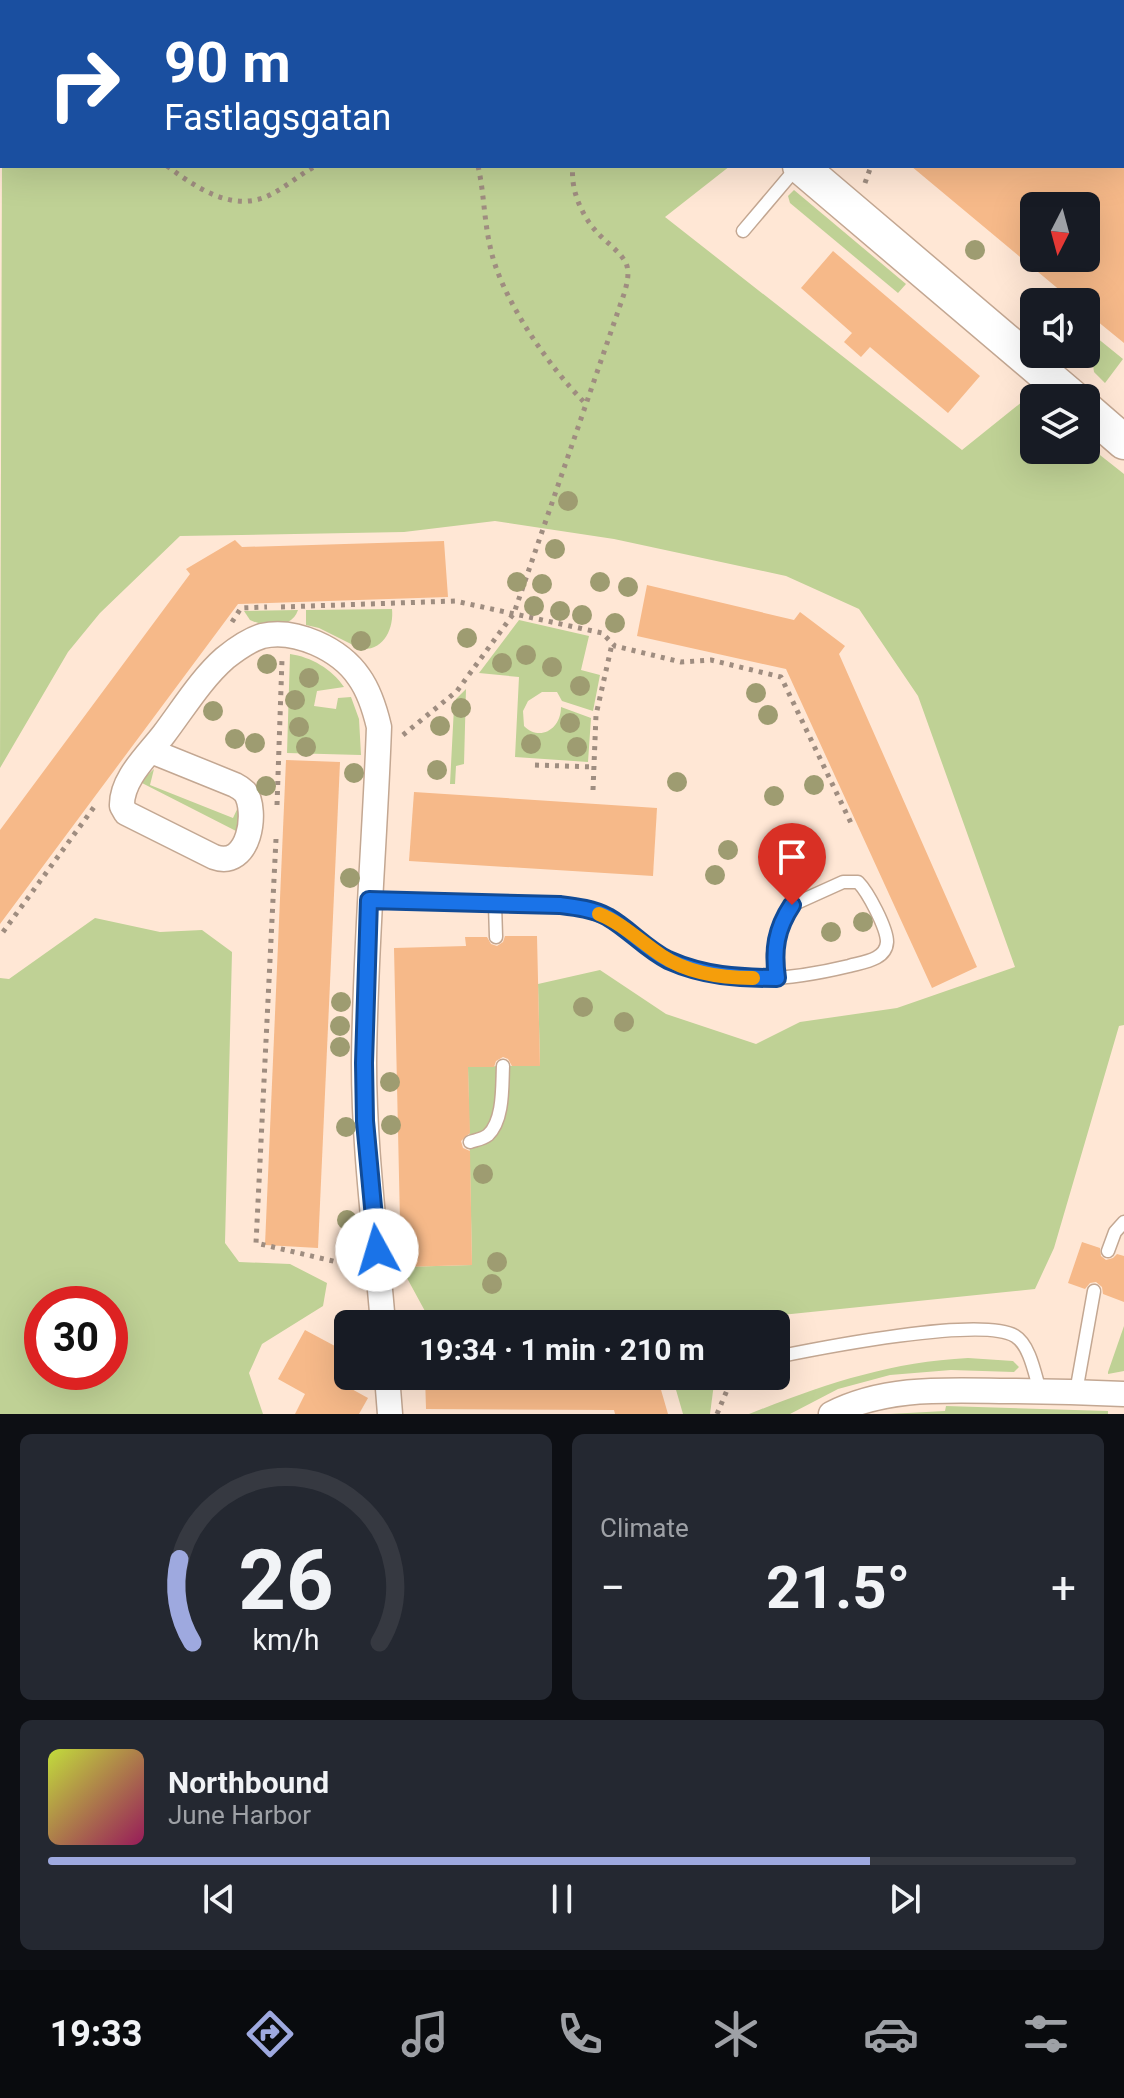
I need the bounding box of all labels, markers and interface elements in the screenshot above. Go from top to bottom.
text: 90 m [164,30,291,96]
icon: right [32,32,136,136]
text: Fastlagsgatan [164,97,391,139]
north arrow [1020,192,1100,272]
map controls [1020,192,1100,464]
button: sound [1020,288,1100,368]
button: layers [1020,384,1100,464]
pin [758,823,826,905]
icon: arrive [770,835,814,879]
position arrow [335,1208,419,1292]
speed limit sign: 30 [24,1286,128,1390]
text: 19:34 · 1 min · 210 m [419,1332,705,1367]
text: Climate [600,1513,689,1543]
text: 26 [238,1532,334,1629]
text: 21.5° [766,1552,910,1623]
text: − [600,1562,625,1614]
text: + [1051,1562,1076,1614]
text: km/h [252,1623,320,1657]
text: Northbound [168,1765,329,1800]
text: June Harbor [168,1800,311,1830]
icon: previous [197,1877,241,1921]
icon: pause [540,1877,584,1921]
icon: next [883,1877,927,1921]
icon: directions [242,2006,298,2062]
icon: music [397,2006,453,2062]
icon: phone [552,2006,608,2062]
icon: climate [708,2006,764,2062]
icon: car [863,2006,919,2062]
icon: filters [1018,2006,1074,2062]
text: 19:33 [50,2013,142,2055]

